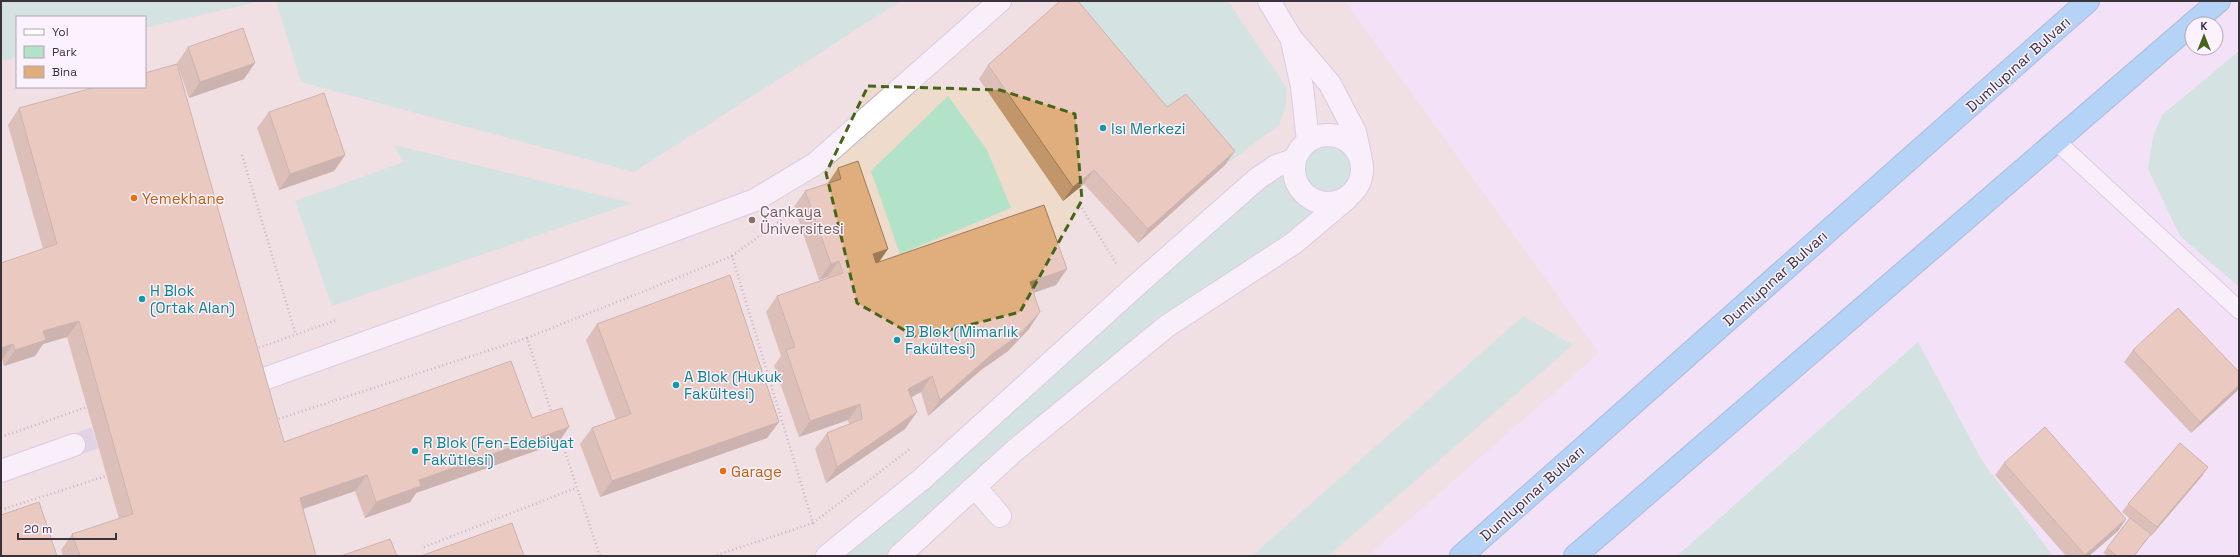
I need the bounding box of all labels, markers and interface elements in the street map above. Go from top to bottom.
street label: Dumlupınar Bulvarı [1962,12,2074,116]
legend [16,16,146,88]
north arrow [2184,16,2224,56]
text: K [2201,19,2208,33]
text: Yol [52,24,69,40]
text: Park [52,44,77,60]
text: Bina [52,64,77,80]
place label: Isı Merkezi [1111,119,1185,138]
marker: Isı Merkezi [1098,123,1108,133]
place label: Yemekhane [142,189,225,208]
marker: Yemekhane [129,193,139,203]
place label: Çankaya Üniversitesi [760,202,844,238]
marker: Çankaya Üniversitesi [747,215,757,225]
street label: Dumlupınar Bulvarı [1719,226,1831,330]
place label: H Blok (Ortak Alan) [150,281,235,318]
marker: H Blok (Ortak Alan) [137,294,147,304]
place label: B Blok (Mimarlık Fakültesi) [905,322,1019,359]
marker: B Blok (Mimarlık Fakültesi) [892,335,902,345]
place label: A Blok (Hukuk Fakültesi) [684,367,782,404]
marker: A Blok (Hukuk Fakültesi) [671,380,681,390]
place label: R Blok (Fen-Edebiyat Fakütlesi) [423,433,574,470]
street label: Dumlupınar Bulvarı [1476,441,1588,545]
marker: R Blok (Fen-Edebiyat Fakütlesi) [410,446,420,456]
place label: Garage [731,462,782,481]
marker: Garage [718,466,728,476]
scale bar [18,515,116,541]
text: 20 m [24,521,52,537]

